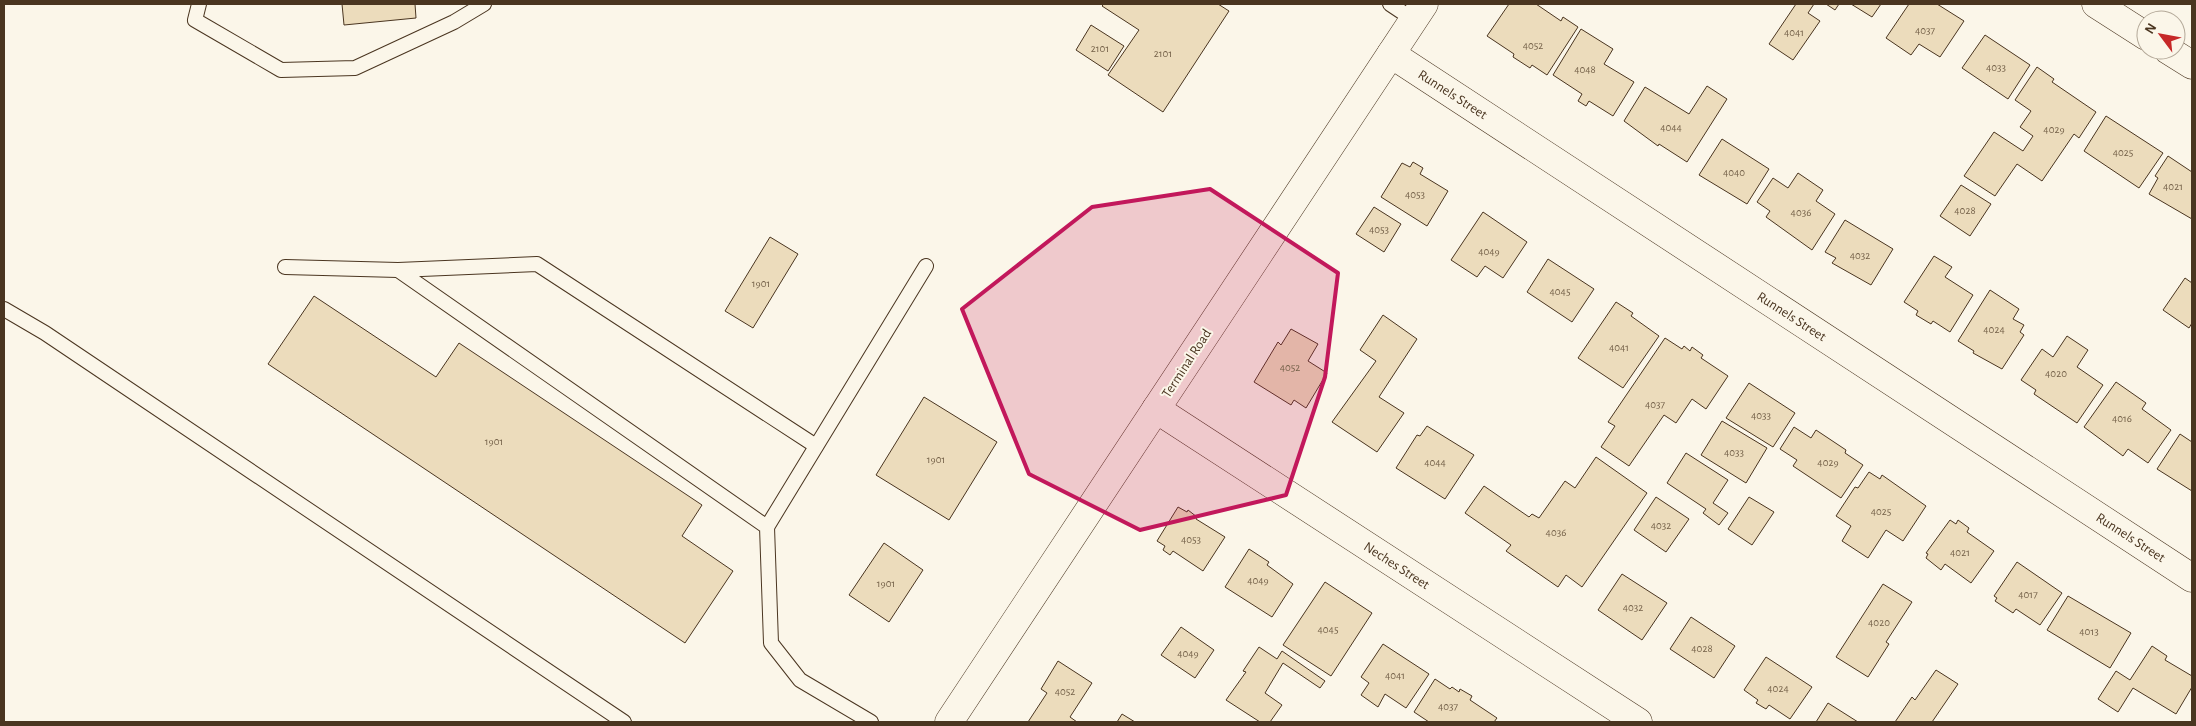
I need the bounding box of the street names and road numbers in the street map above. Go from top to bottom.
street label: Runnels Street [1415,67,1490,123]
street label: Runnels Street [1754,289,1829,345]
street label: Terminal Road [1160,327,1214,400]
street label: Runnels Street [2093,510,2168,566]
street label: Neches Street [1361,539,1432,593]

